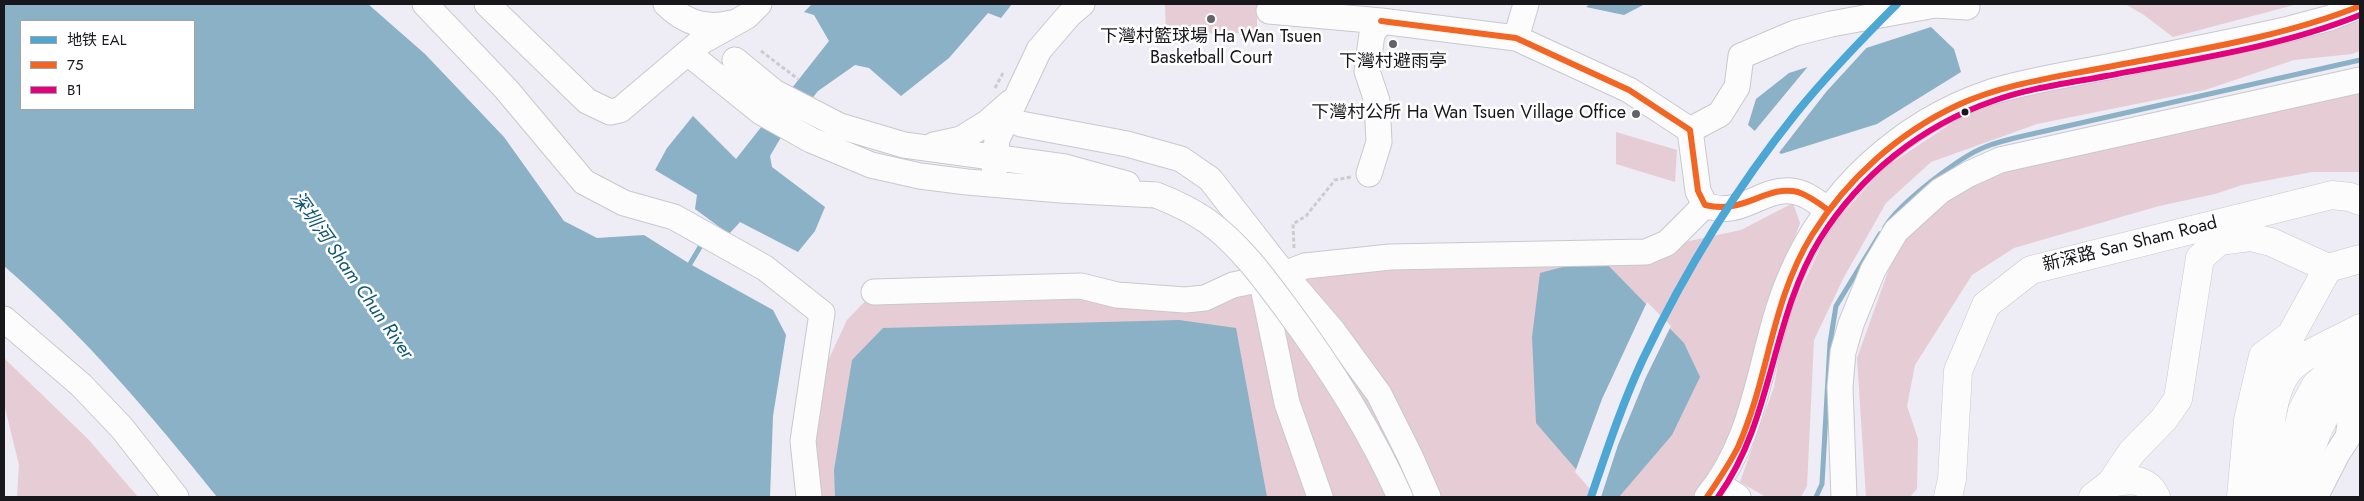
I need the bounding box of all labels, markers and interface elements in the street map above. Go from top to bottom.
marker: 下灣村籃球場 Ha Wan Tsuen Basketball Court [1205,13,1217,25]
legend [20,20,195,110]
place label: 下灣村籃球場 Ha Wan Tsuen Basketball Court [1100,27,1322,70]
text: 地铁 EAL [67,29,126,51]
marker: 下灣村避雨亭 [1387,38,1399,50]
place label: 下灣村避雨亭 [1339,52,1447,74]
text: 75 [67,54,83,76]
text: B1 [67,79,82,101]
place label: 下灣村公所 Ha Wan Tsuen Village Office [1311,103,1626,125]
unlabelled marker [1960,107,1970,117]
marker: 下灣村公所 Ha Wan Tsuen Village Office [1630,108,1642,120]
water label: 深圳河 Sham Chun River [285,188,417,364]
street label: 新深路 San Sham Road [2041,213,2219,277]

